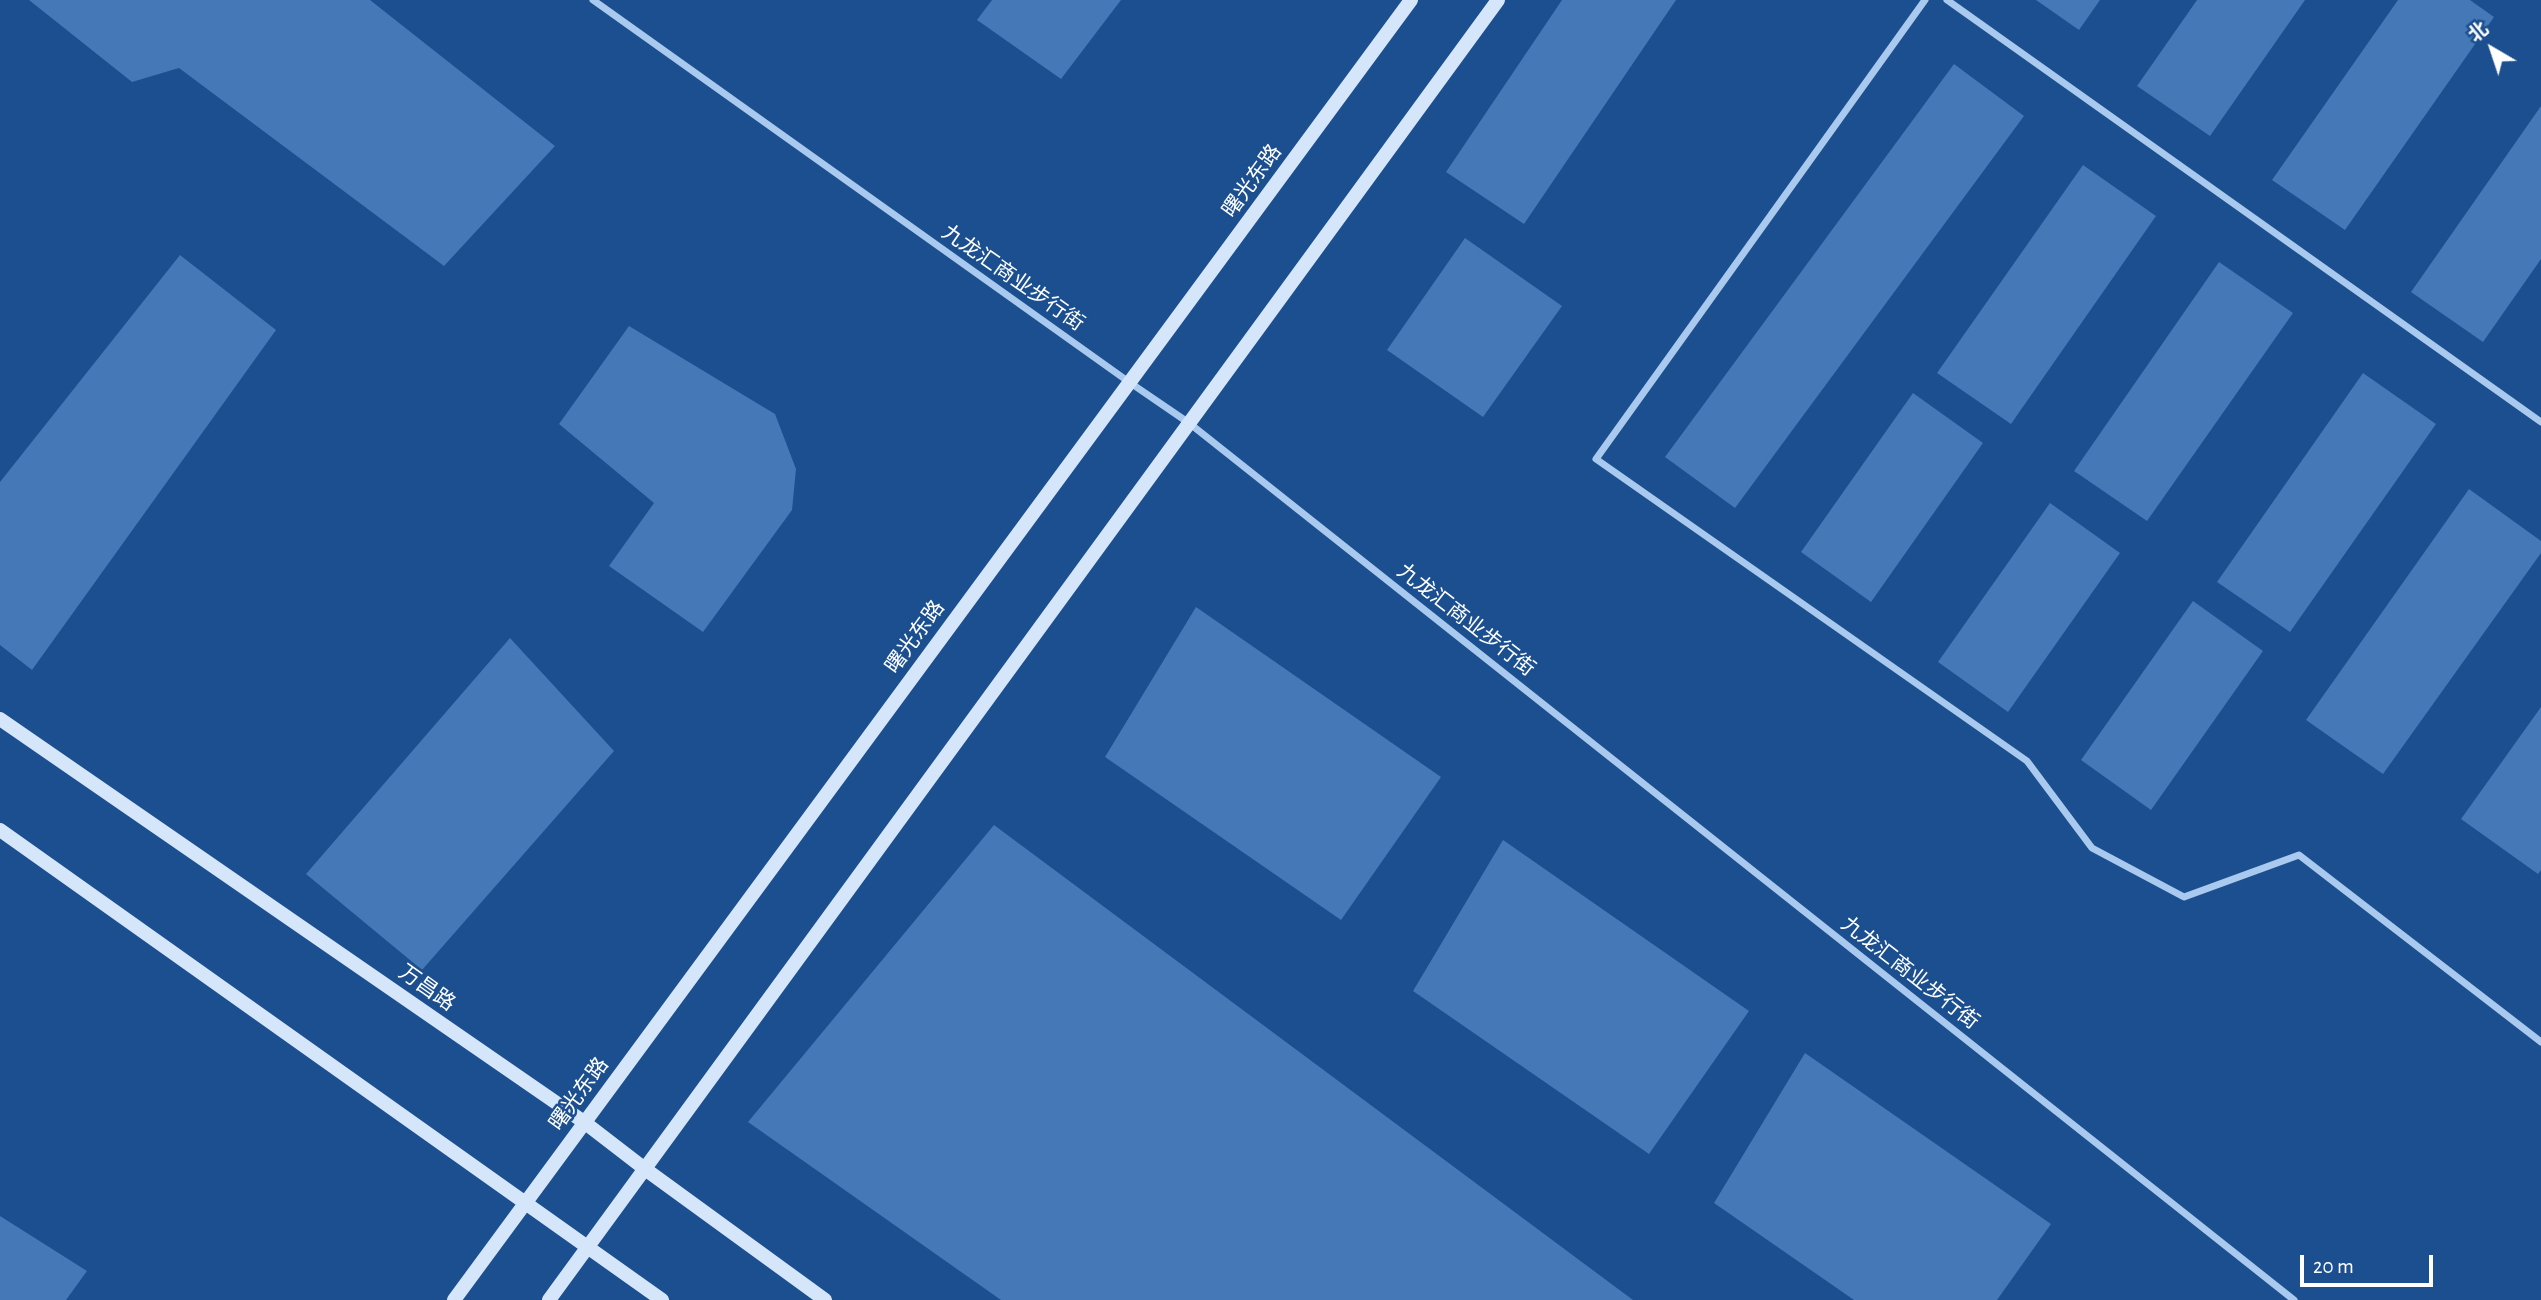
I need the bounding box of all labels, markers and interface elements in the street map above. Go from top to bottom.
north arrow [2457,14,2527,84]
text: 北 [2465,19,2492,46]
street label: 曙光东路 [1217,140,1287,222]
street label: 九龙汇商业步行街 [937,219,1089,337]
street label: 九龙汇商业步行街 [1392,558,1540,682]
street label: 曙光东路 [880,596,950,678]
street label: 九龙汇商业步行街 [1836,911,1984,1035]
street label: 万昌路 [394,960,460,1016]
street label: 曙光东路 [544,1053,614,1135]
scale bar [2303,1240,2436,1284]
text: 20 m [2313,1256,2354,1277]

